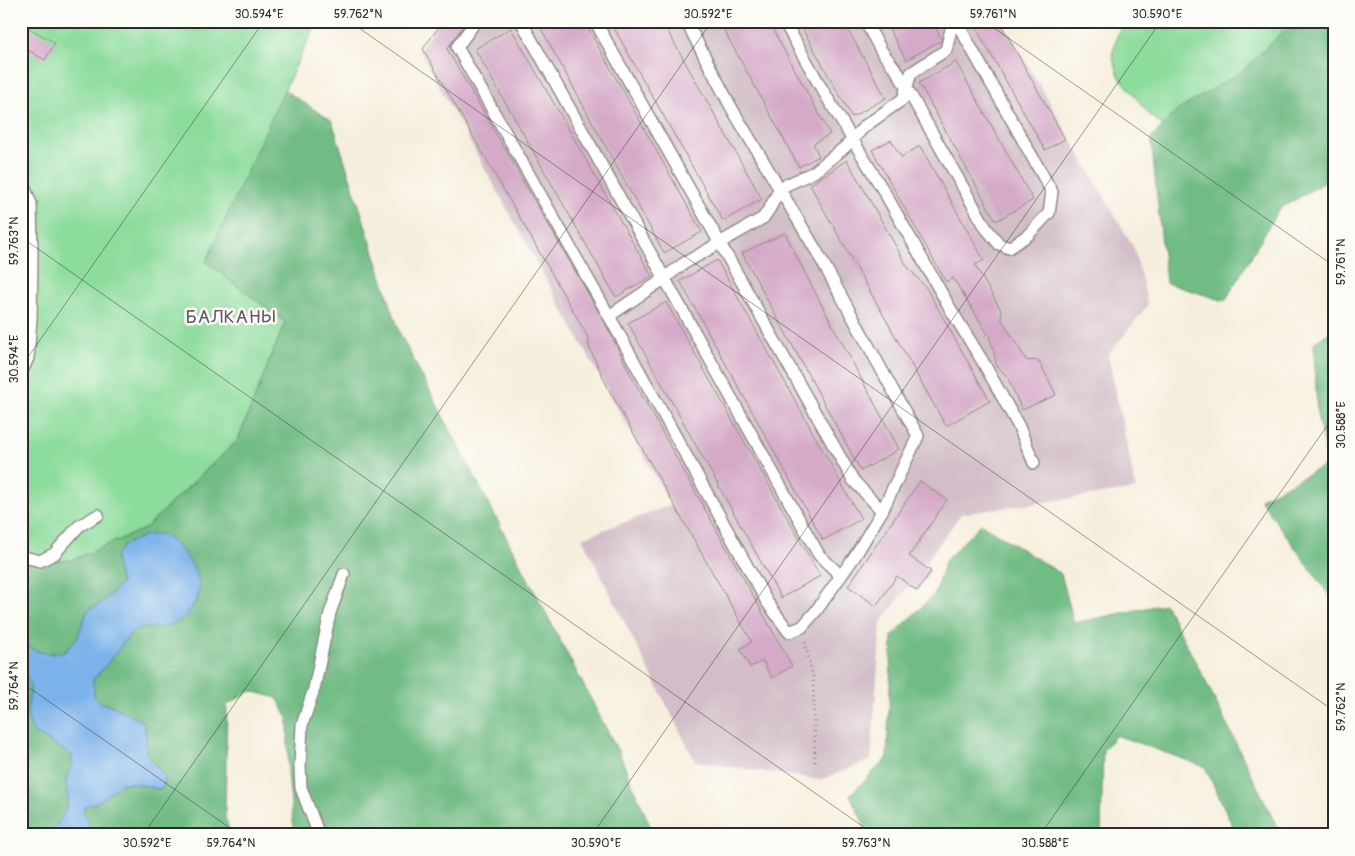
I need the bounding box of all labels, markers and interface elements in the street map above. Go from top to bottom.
text: 30.594°E [235,7,283,22]
text: 59.762°N [334,7,382,22]
text: 30.592°E [684,7,732,22]
text: 59.761°N [970,7,1016,22]
text: 30.590°E [1132,7,1182,22]
text: 59.763°N [7,217,22,265]
text: 59.761°N [1334,239,1349,285]
district label: БАЛКАНЫ [185,305,277,329]
text: 30.594°E [7,335,22,383]
text: 30.588°E [1334,401,1349,449]
text: 59.764°N [7,662,22,710]
text: 59.762°N [1334,683,1349,731]
text: 30.592°E [123,836,171,851]
text: 59.764°N [207,836,255,851]
text: 30.590°E [571,836,621,851]
text: 59.763°N [842,836,890,851]
text: 30.588°E [1021,836,1069,851]

